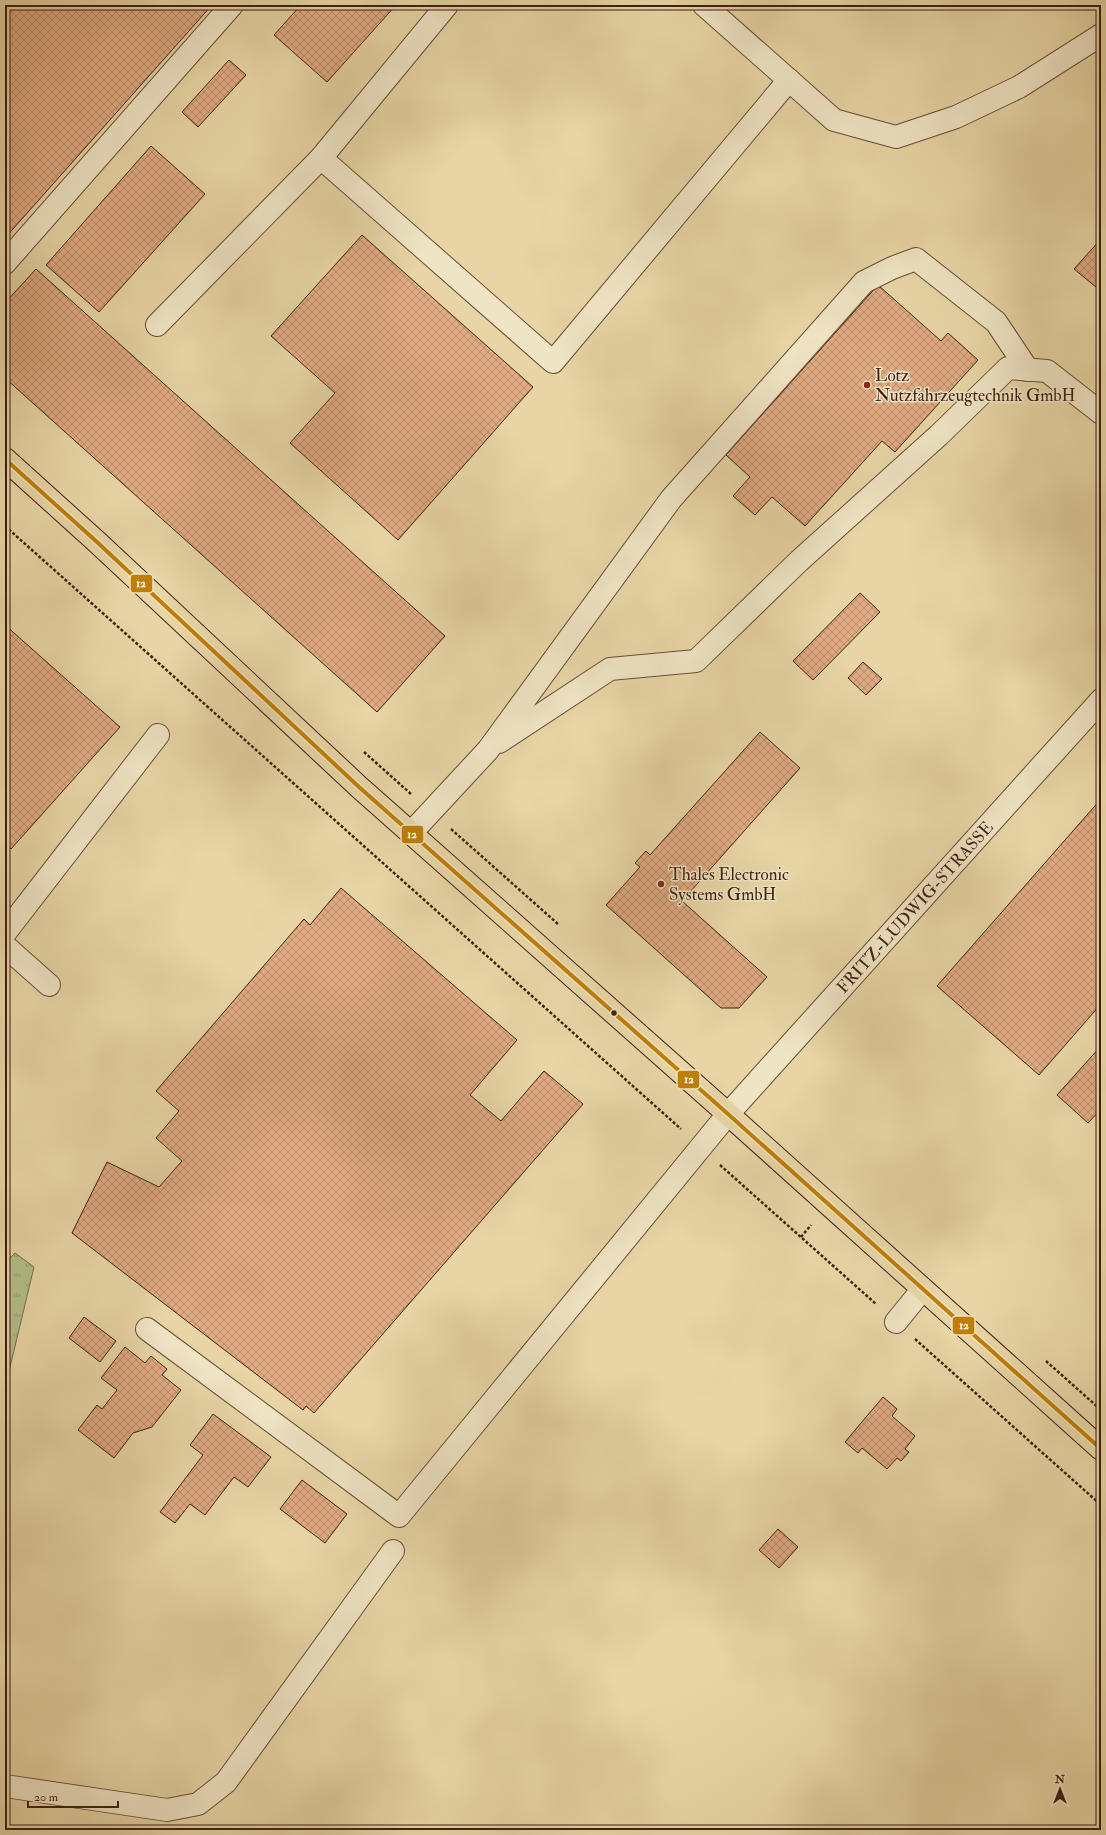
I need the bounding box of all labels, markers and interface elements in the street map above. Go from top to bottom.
place label: Lotz Nutzfahrzeugtechnik GmbH [875,365,1075,406]
marker: Lotz Nutzfahrzeugtechnik GmbH [862,380,872,390]
line badge: 12 [130,574,153,593]
text: 12 [136,577,146,590]
street label: FRITZ-LUDWIG-STRASSE [832,817,998,997]
line badge: 12 [401,825,424,844]
text: 12 [407,828,417,841]
place label: Thales Electronic Systems GmbH [669,864,789,906]
marker: Thales Electronic Systems GmbH [656,879,666,889]
unlabelled marker [609,1008,619,1018]
line badge: 12 [677,1070,700,1089]
text: 12 [684,1073,694,1086]
line badge: 12 [952,1316,975,1335]
text: 12 [959,1319,969,1332]
north arrow [1040,1769,1080,1809]
text: N [1054,1773,1066,1786]
scale bar [28,1783,118,1809]
text: 20 m [34,1790,59,1805]

